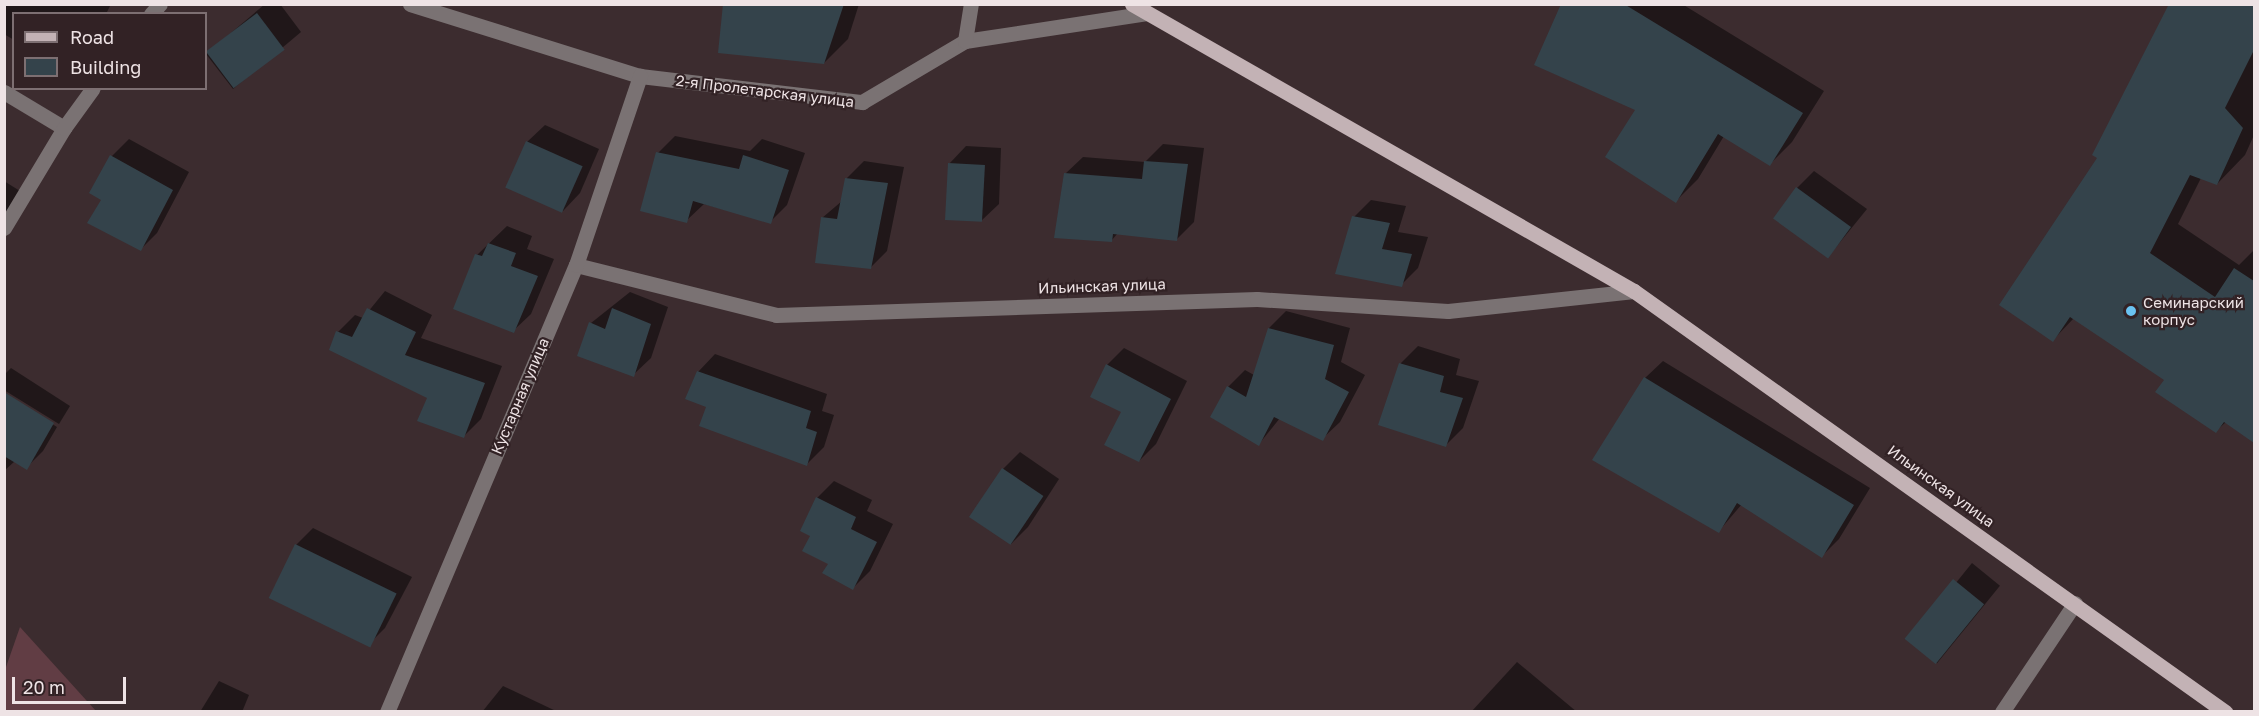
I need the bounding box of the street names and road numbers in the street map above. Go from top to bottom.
street label: 2-я Пролетарская улица [675,71,855,111]
street label: Ильинская улица [1038,275,1166,297]
street label: Кустарная улица [487,335,553,457]
street label: Ильинская улица [1884,441,1998,531]

